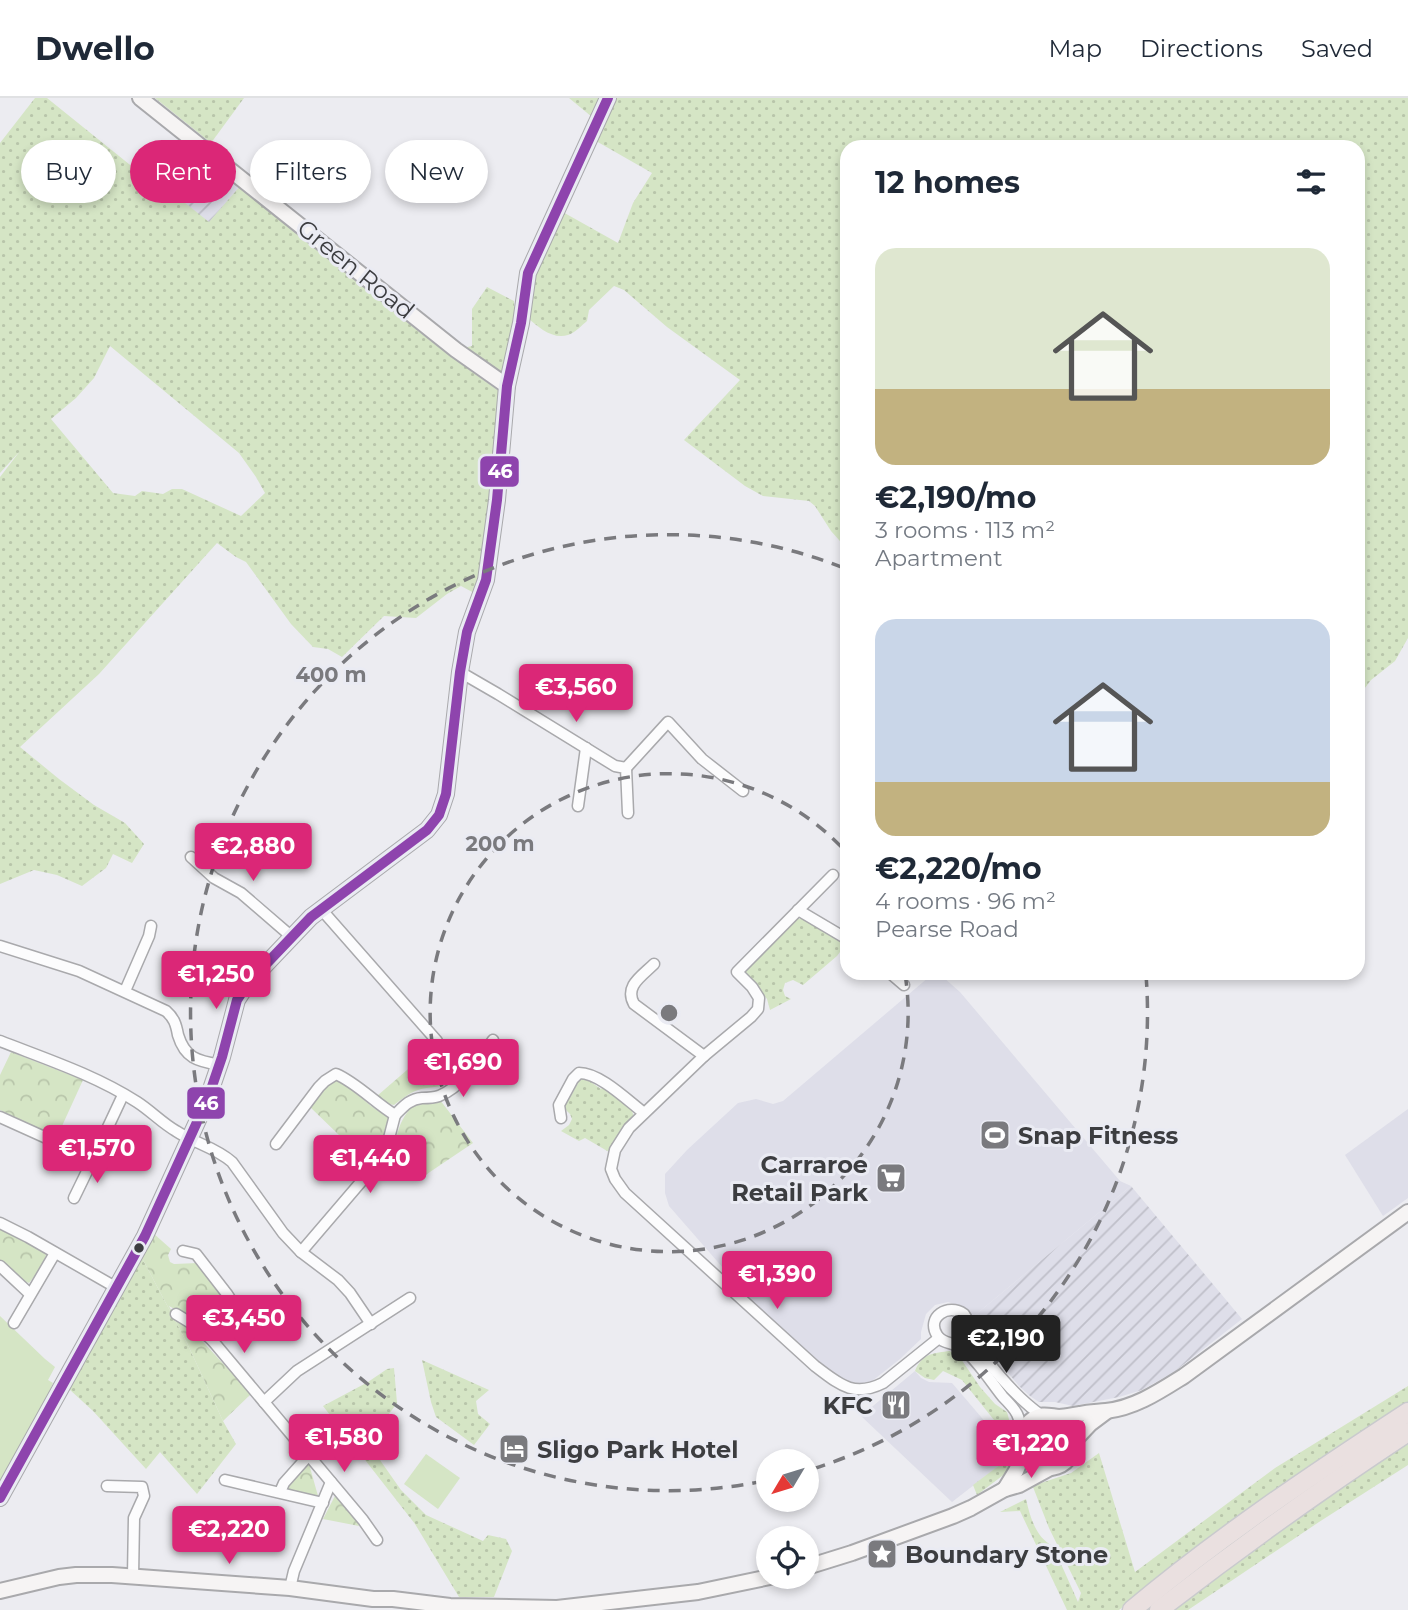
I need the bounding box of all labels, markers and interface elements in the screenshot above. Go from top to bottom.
text: Dwello [35,28,155,68]
text: Map [1049,34,1102,63]
text: Directions [1140,34,1263,63]
text: Saved [1301,34,1373,63]
chip: Buy [21,140,116,203]
chip: Rent [130,140,236,203]
chip: Filters [250,140,371,203]
chip: New [385,140,488,203]
icon: filters [1292,163,1330,201]
text: 12 homes [875,164,1020,201]
street label: Green Road [292,213,420,325]
icon: home [1040,293,1166,419]
line badge: 46 [479,455,520,488]
text: 46 [487,460,513,483]
text: €2,190/mo [875,479,1036,516]
text: 3 rooms · 113 m² [875,516,1055,544]
text: Apartment [875,544,1003,572]
text: 400 m [296,662,366,687]
pin: €3,560 [519,664,633,724]
icon: home [1040,664,1166,790]
text: €3,560 [535,673,617,701]
pin: €2,880 [196,824,310,883]
text: 200 m [466,831,534,856]
text: €2,880 [211,832,295,860]
text: €2,220/mo [875,850,1042,887]
text: 4 rooms · 96 m² [875,887,1056,915]
text: Pearse Road [875,915,1019,943]
pin: €1,250 [159,951,273,1011]
text: €1,250 [177,960,255,988]
centre of rings [657,1001,681,1025]
pin: €1,690 [406,1040,520,1099]
text: €1,690 [424,1048,502,1076]
line badge: 46 [186,1086,226,1120]
text: 46 [193,1092,219,1115]
sports icon: Snap Fitness [978,1118,1012,1152]
place label: Snap Fitness [1018,1121,1179,1150]
pin: €1,570 [40,1126,154,1185]
text: €1,570 [59,1134,135,1162]
pin: €1,440 [313,1136,427,1195]
text: €1,440 [329,1144,411,1172]
place label: Carraroe Retail Park [731,1150,868,1207]
supermarket icon: Carraroe Retail Park [874,1161,908,1195]
unlabelled marker [132,1241,146,1255]
pin: €1,390 [720,1252,834,1311]
text: €1,390 [738,1260,816,1288]
pin: €3,450 [187,1296,301,1355]
text: €3,450 [202,1304,286,1332]
pin: €2,190 [949,1316,1063,1375]
text: €2,190 [967,1324,1045,1352]
restaurant icon: KFC [879,1388,913,1422]
place label: KFC [823,1391,873,1420]
pin: €1,580 [287,1414,401,1474]
pin: €1,220 [974,1420,1088,1480]
text: €1,580 [305,1423,383,1451]
text: €1,220 [993,1429,1069,1457]
hotel icon: Sligo Park Hotel [497,1432,531,1466]
place label: Sligo Park Hotel [537,1435,738,1464]
north arrow [756,1449,819,1512]
map controls [756,1449,819,1589]
pin: €2,220 [172,1506,286,1566]
text: €2,220 [188,1515,270,1543]
button: locate [756,1526,819,1589]
place icon: Boundary Stone [865,1537,899,1571]
place label: Boundary Stone [905,1540,1108,1569]

